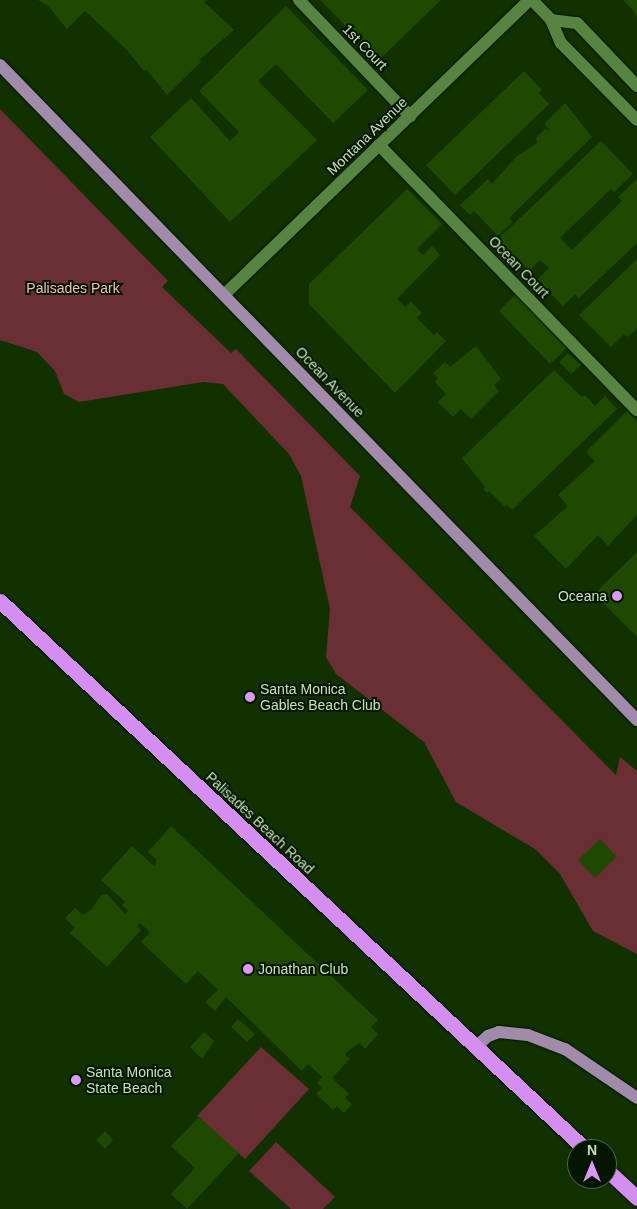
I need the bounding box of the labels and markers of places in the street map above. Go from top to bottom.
place label: Oceana [558,588,607,604]
marker: Oceana [611,590,623,602]
place label: Santa Monica Gables Beach Club [260,681,381,714]
marker: Santa Monica Gables Beach Club [244,691,256,703]
place label: Jonathan Club [258,961,348,977]
marker: Jonathan Club [242,963,254,975]
place label: Santa Monica State Beach [86,1064,172,1096]
marker: Santa Monica State Beach [70,1074,82,1086]

